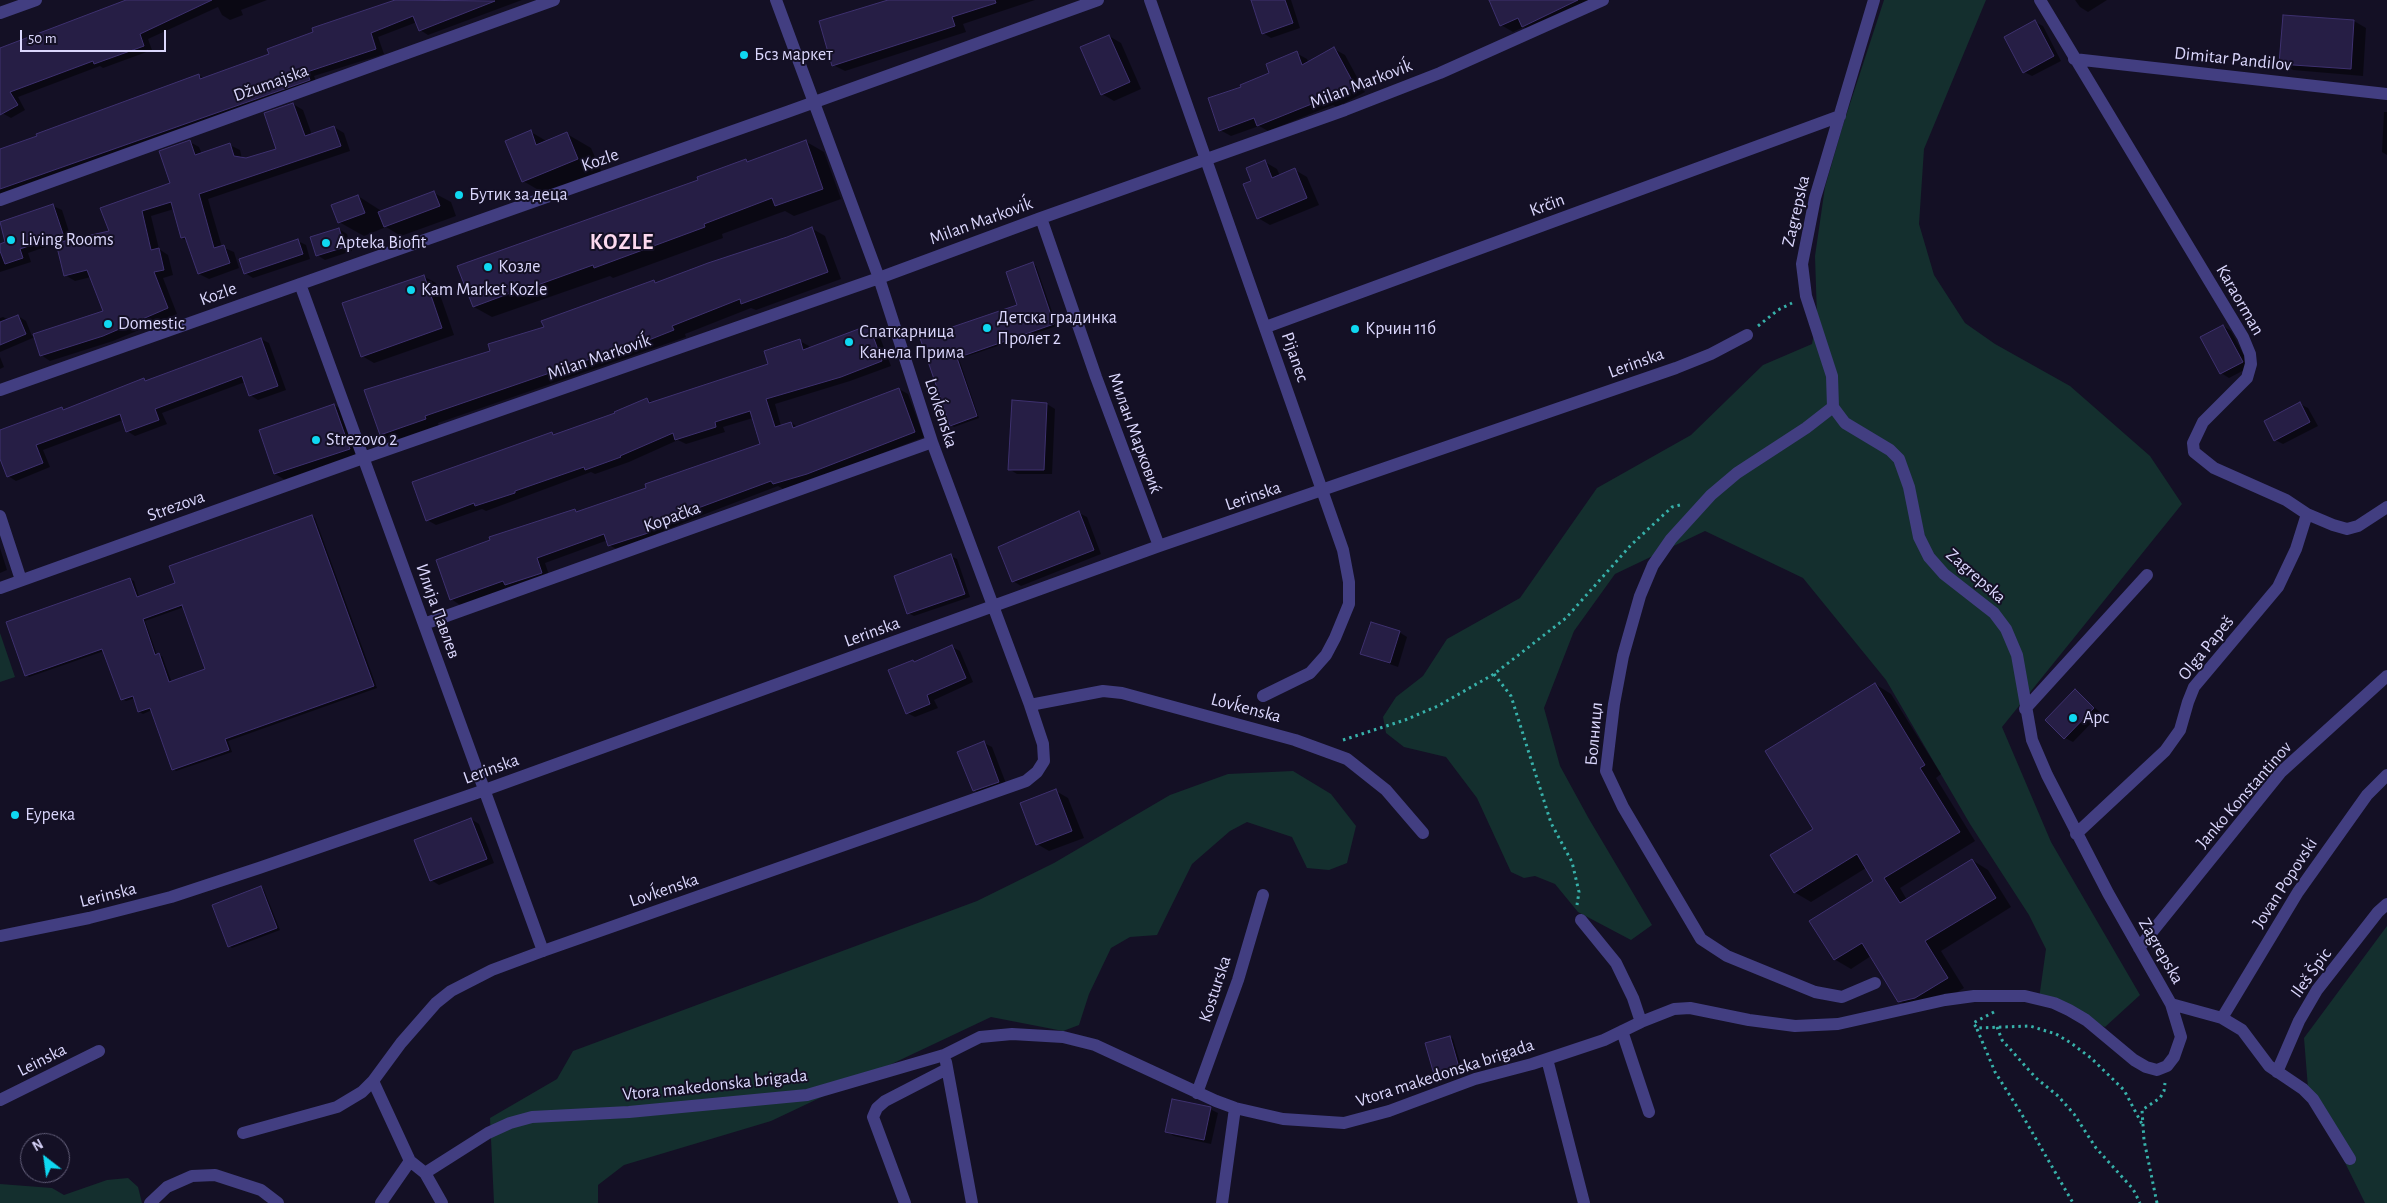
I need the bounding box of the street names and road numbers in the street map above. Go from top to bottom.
street label: Dimitar Pandilov [2173,42,2293,76]
street label: Milan Markoviḱ [1307,55,1415,113]
street label: Džumajska [230,59,312,107]
street label: Kozle [578,144,622,176]
street label: Zagrepska [1777,173,1815,249]
street label: Krčin [1526,189,1568,221]
street label: Milan Markoviḱ [927,192,1035,250]
street label: Karaorman [2211,261,2269,339]
street label: Kozle [196,277,240,311]
street label: Milan Markoviḱ [544,329,654,385]
street label: Pijanec [1276,329,1314,385]
street label: Lerinska [1605,343,1667,383]
street label: Милан Марковиќ [1103,370,1167,496]
street label: Lovḱenska [920,376,962,450]
street label: Lerinska [1222,476,1284,516]
street label: Strezova [144,486,208,526]
street label: Kopačka [641,497,703,537]
street label: Zagrepska [1941,544,2011,608]
street label: Илија Павлев [411,560,465,662]
street label: Olga Papeš [2173,611,2239,685]
street label: Lerinska [841,612,903,652]
street label: Lovḱenska [1209,688,1283,728]
street label: Болницл [1580,701,1608,767]
street label: Janko Konstantinov [2192,737,2296,853]
street label: Lerinska [460,749,522,789]
street label: Jovan Popovski [2248,834,2322,932]
street label: Lovḱenska [627,868,701,912]
street label: Lerinska [77,878,139,912]
street label: Zagrepska [2133,914,2189,988]
street label: Ileš Špic [2286,944,2336,1002]
street label: Kosturska [1194,953,1236,1025]
street label: Vtora makedonska brigada [1353,1034,1537,1112]
street label: Leinska [14,1039,70,1081]
street label: Vtora makedonska brigada [621,1065,809,1105]

